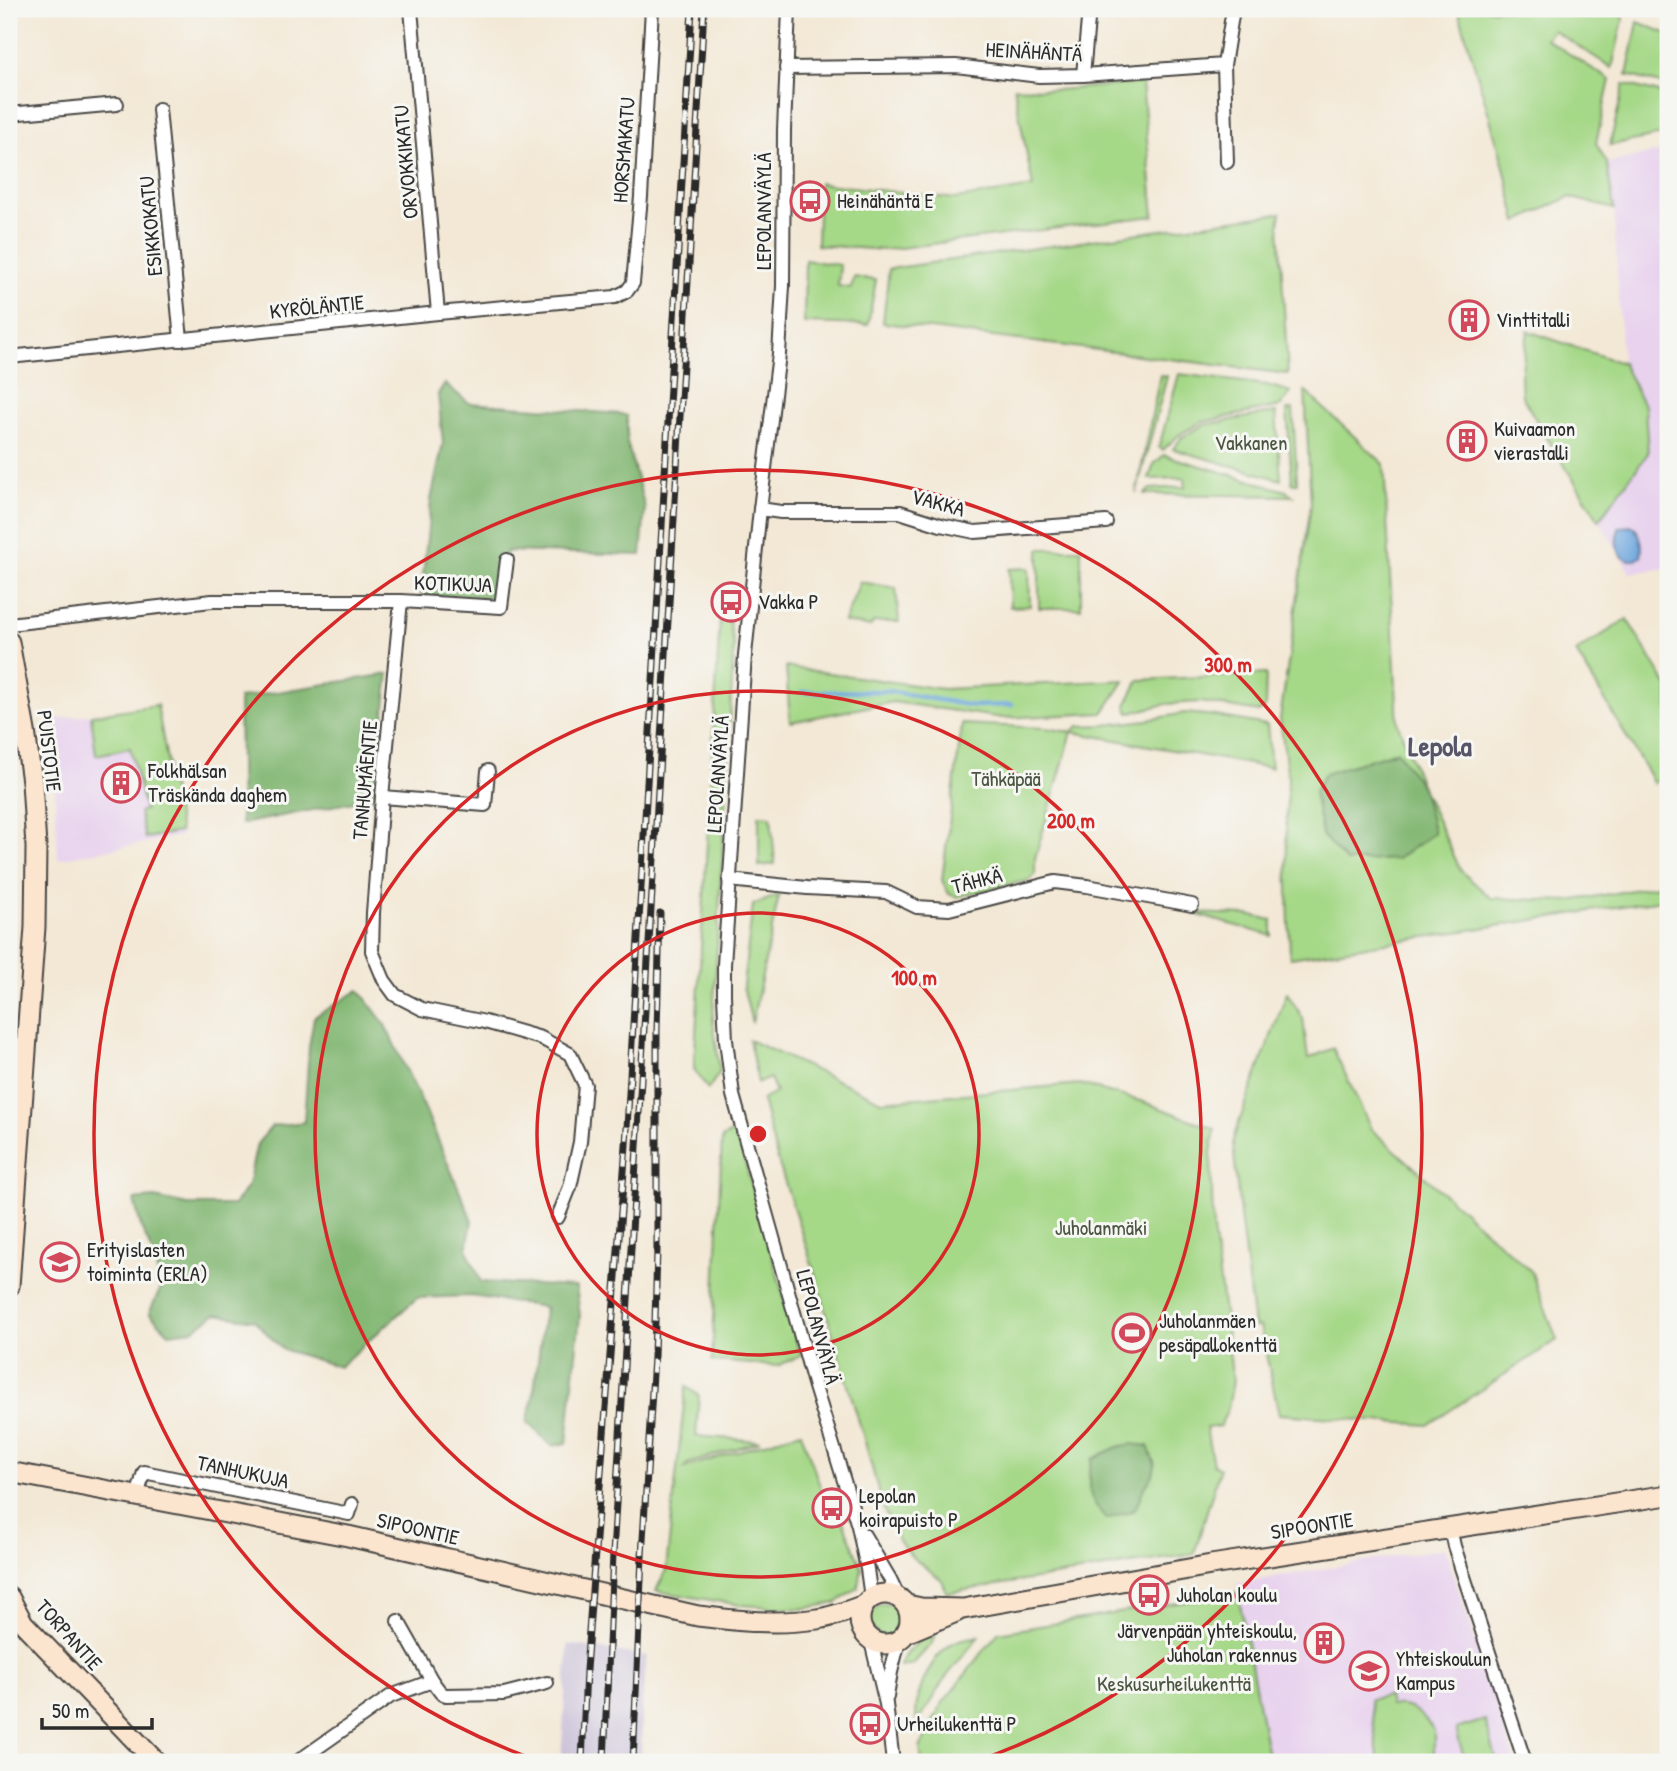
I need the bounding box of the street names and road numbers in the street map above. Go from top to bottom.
street label: HEINÄHÄNTÄ [985,34,1083,69]
street label: HORSMAKATU [605,96,642,204]
street label: ORVOKKIKATU [386,104,425,220]
street label: LEPOLANVÄYLÄ [749,152,778,270]
street label: ESIKKOKATU [132,175,169,277]
street label: KYRÖLÄNTIE [268,287,366,326]
street label: VAKKA [908,481,968,524]
street label: KOTIKUJA [414,568,492,599]
street label: PUISTOTIE [30,709,69,793]
street label: LEPOLANVÄYLÄ [699,714,736,834]
street label: TANHUMÄENTIE [345,719,384,841]
street label: TÄHKÄ [949,860,1005,901]
street label: LEPOLANVÄYLÄ [789,1266,848,1387]
street label: TANHUKUJA [195,1448,292,1495]
street label: SIPOONTIE [374,1505,462,1552]
street label: SIPOONTIE [1269,1505,1355,1546]
street label: TORPANTIE [30,1593,109,1677]

